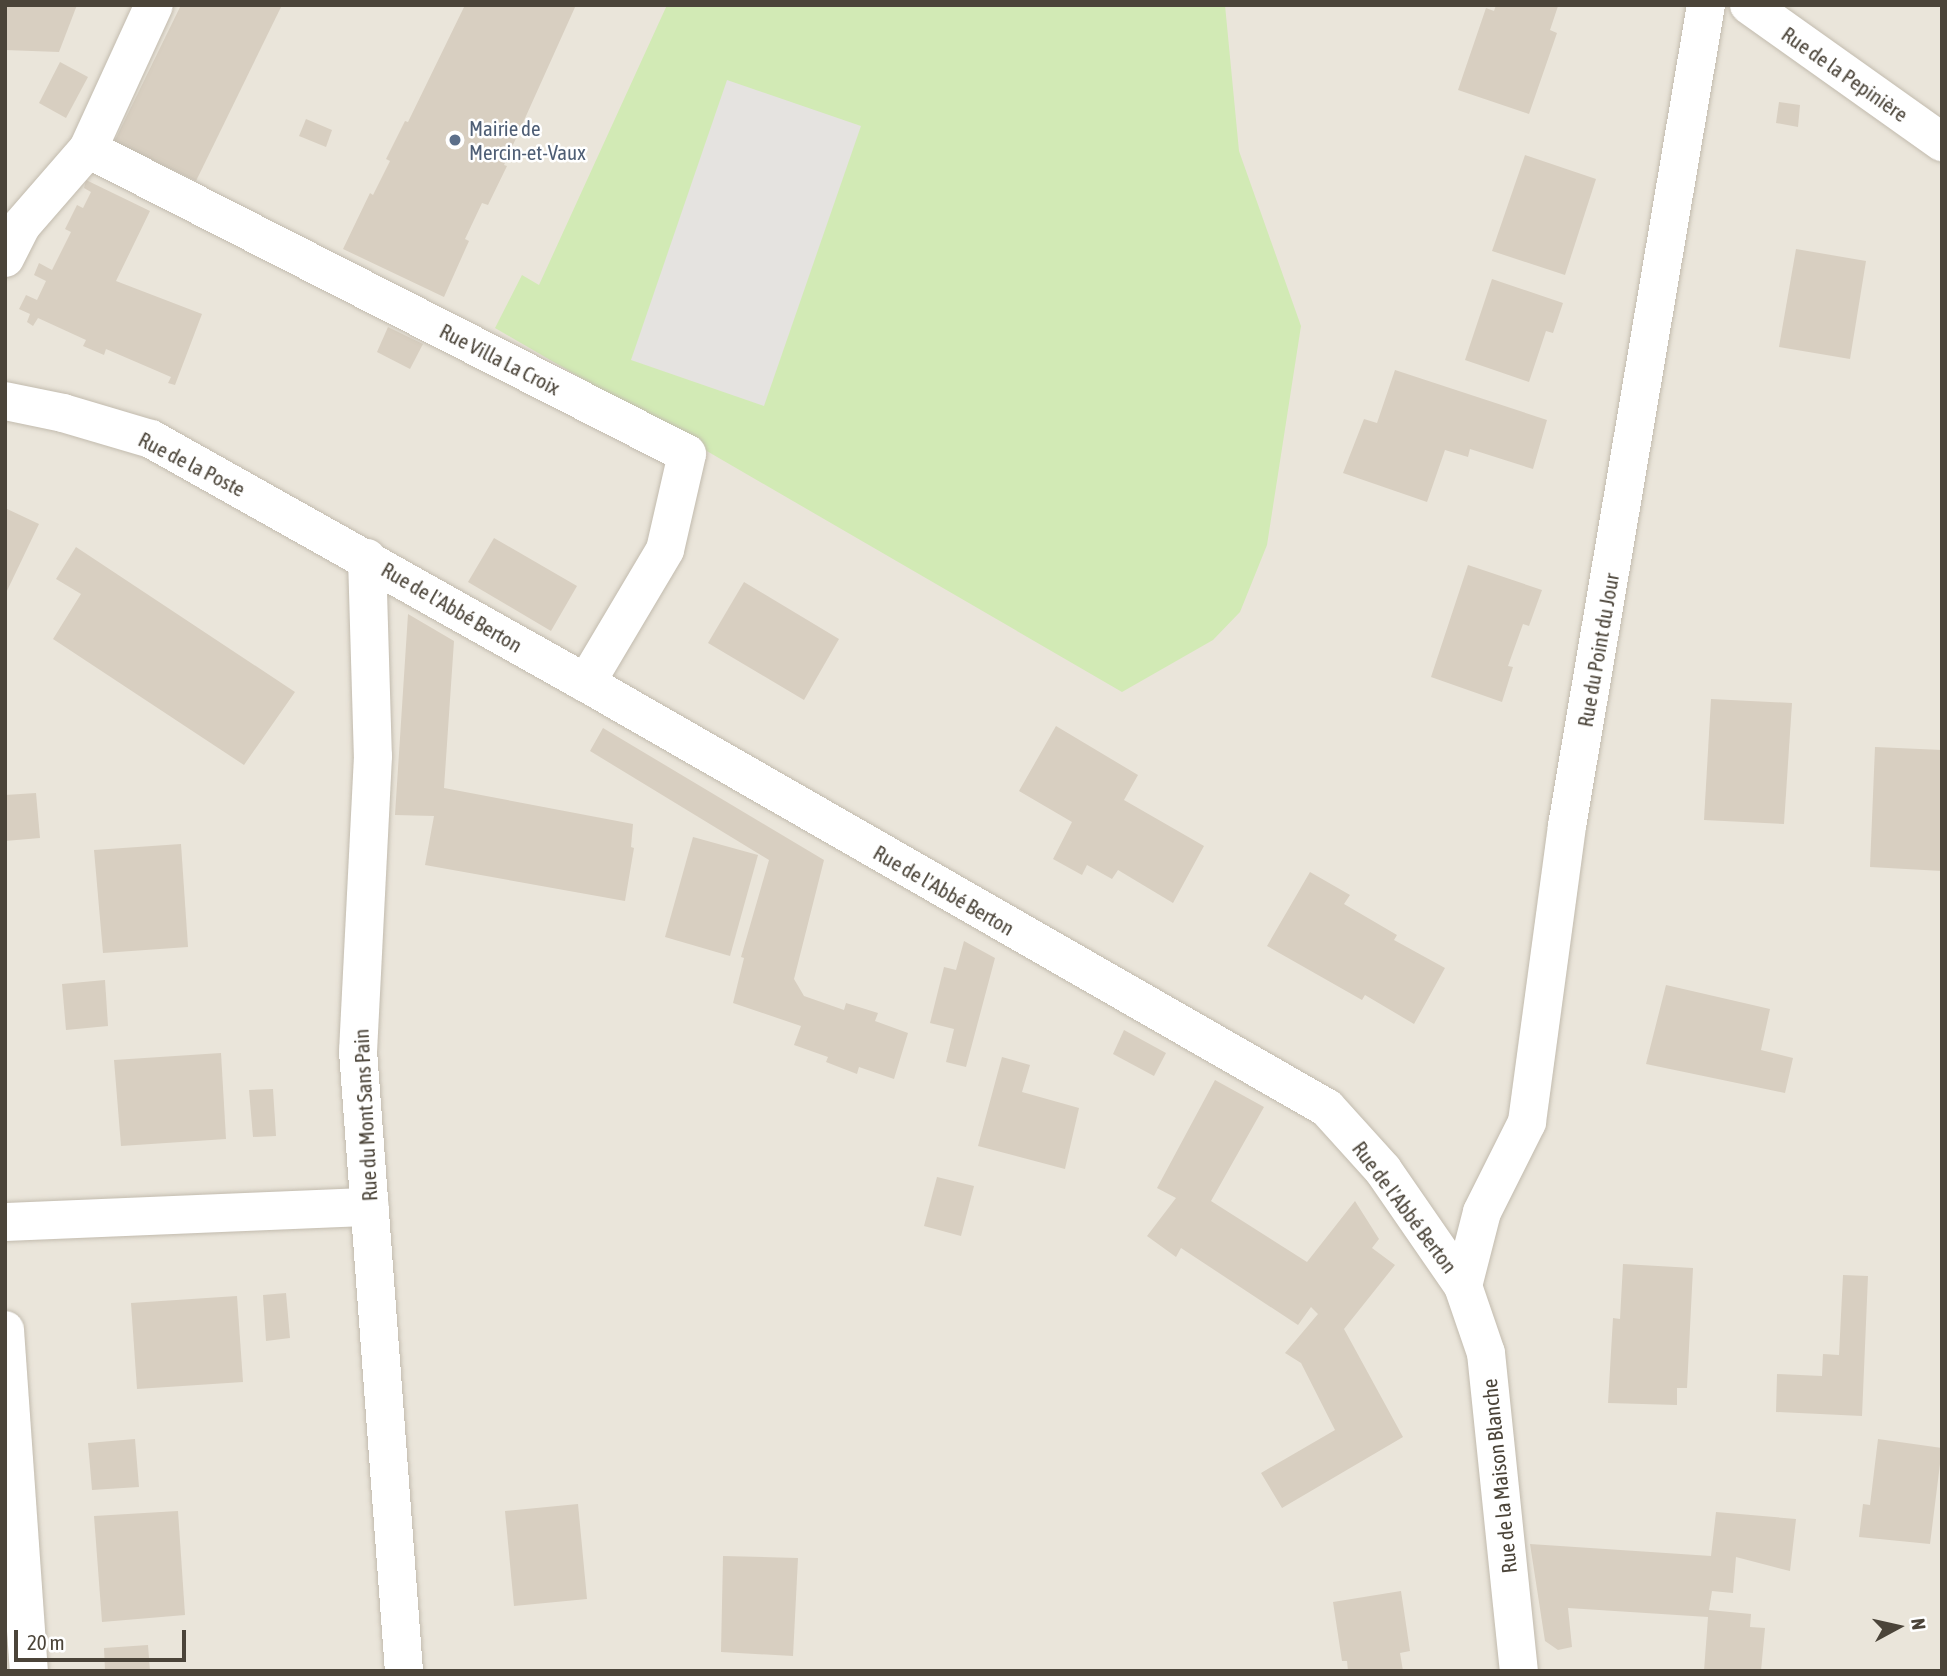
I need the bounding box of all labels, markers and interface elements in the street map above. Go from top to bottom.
street label: Rue de la Pepinière [1777,21,1913,127]
place label: Mairie de Mercin-et-Vaux [469,115,586,165]
marker: Mairie de Mercin-et-Vaux [447,132,463,148]
street label: Rue Villa La Croix [436,318,564,400]
street label: Rue de la Poste [134,426,250,502]
street label: Rue de l'Abbé Berton [377,556,527,658]
street label: Rue du Point du Jour [1572,571,1624,729]
street label: Rue de l'Abbé Berton [869,839,1019,941]
street label: Rue du Mont Sans Pain [348,1028,382,1202]
street label: Rue de l'Abbé Berton [1347,1136,1463,1278]
street label: Rue de la Maison Blanche [1476,1377,1522,1575]
north arrow [1863,1592,1933,1662]
scale bar [18,1616,189,1660]
text: N [1907,1617,1930,1631]
text: 20 m [27,1630,65,1654]

